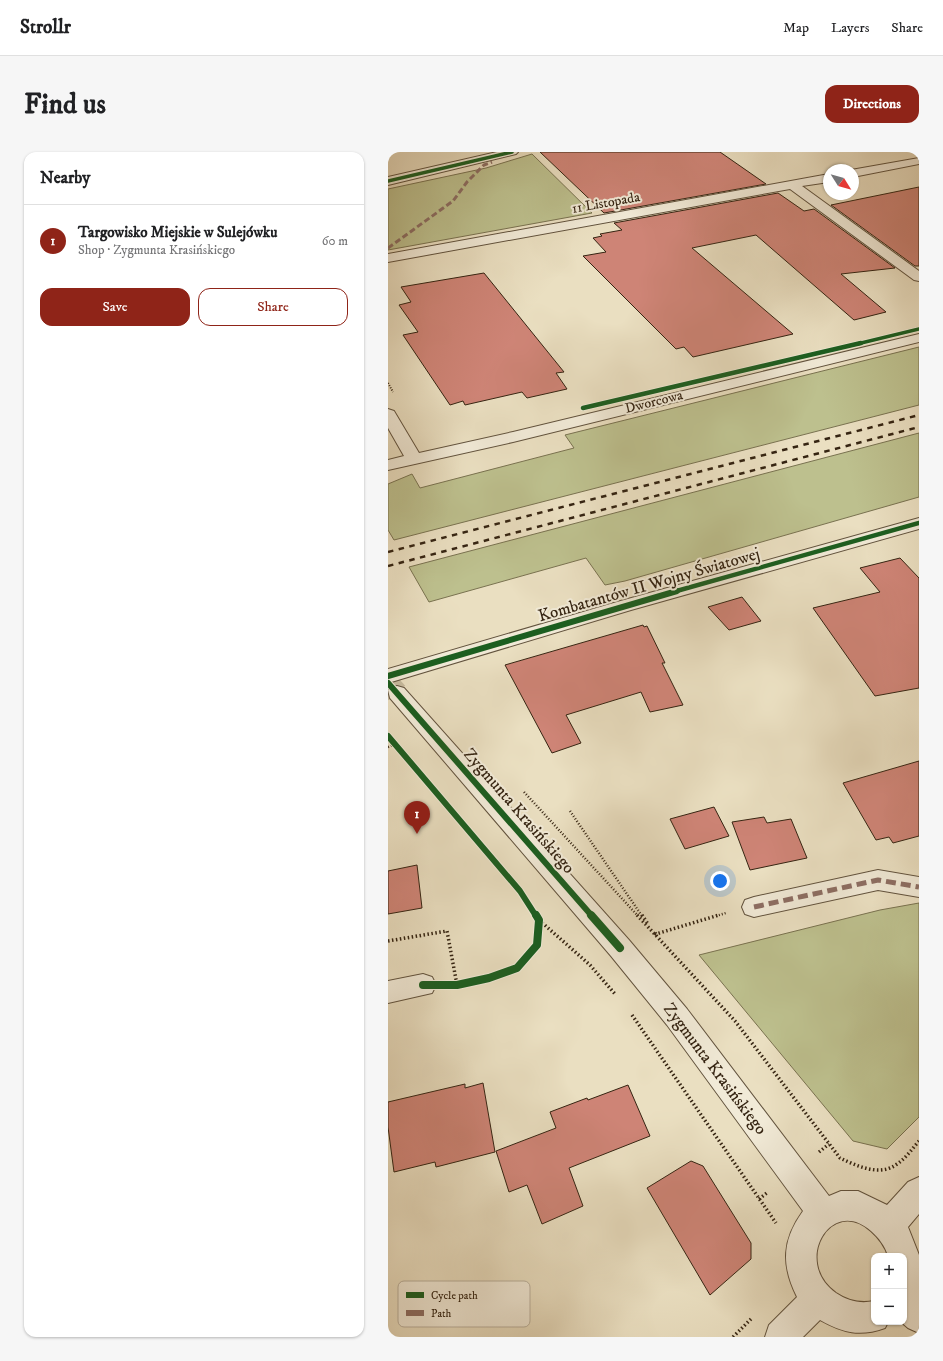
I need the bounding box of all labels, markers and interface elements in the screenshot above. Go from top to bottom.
text: Strollr [20,16,71,39]
text: Map [783,19,809,37]
text: Layers [831,19,869,37]
text: Share [891,19,923,37]
button: Directions [825,85,919,123]
text: Find us [24,87,106,122]
north arrow [823,164,859,200]
text: Nearby [40,167,90,189]
street label: 11 Listopada [571,188,642,218]
text: Targowisko Miejskie w Sulejówku [78,223,277,242]
text: 1 [51,233,55,249]
text: 60 m [322,233,348,249]
text: Shop · Zygmunta Krasińskiego [78,242,235,258]
button: Save [40,288,190,326]
button: Share [198,288,348,326]
street label: Dworcowa [623,386,685,418]
street label: Kombatantów II Wojny Światowej [535,542,762,627]
street label: Zygmunta Krasińskiego [458,744,580,878]
pin: 1 [404,801,430,834]
your location [710,871,730,891]
street label: Zygmunta Krasińskiego [658,999,772,1139]
map controls [871,1253,907,1325]
button: + [871,1253,907,1289]
legend [398,1281,530,1327]
text: Cycle path [431,1289,478,1303]
button: − [871,1289,907,1325]
text: Path [431,1307,452,1321]

